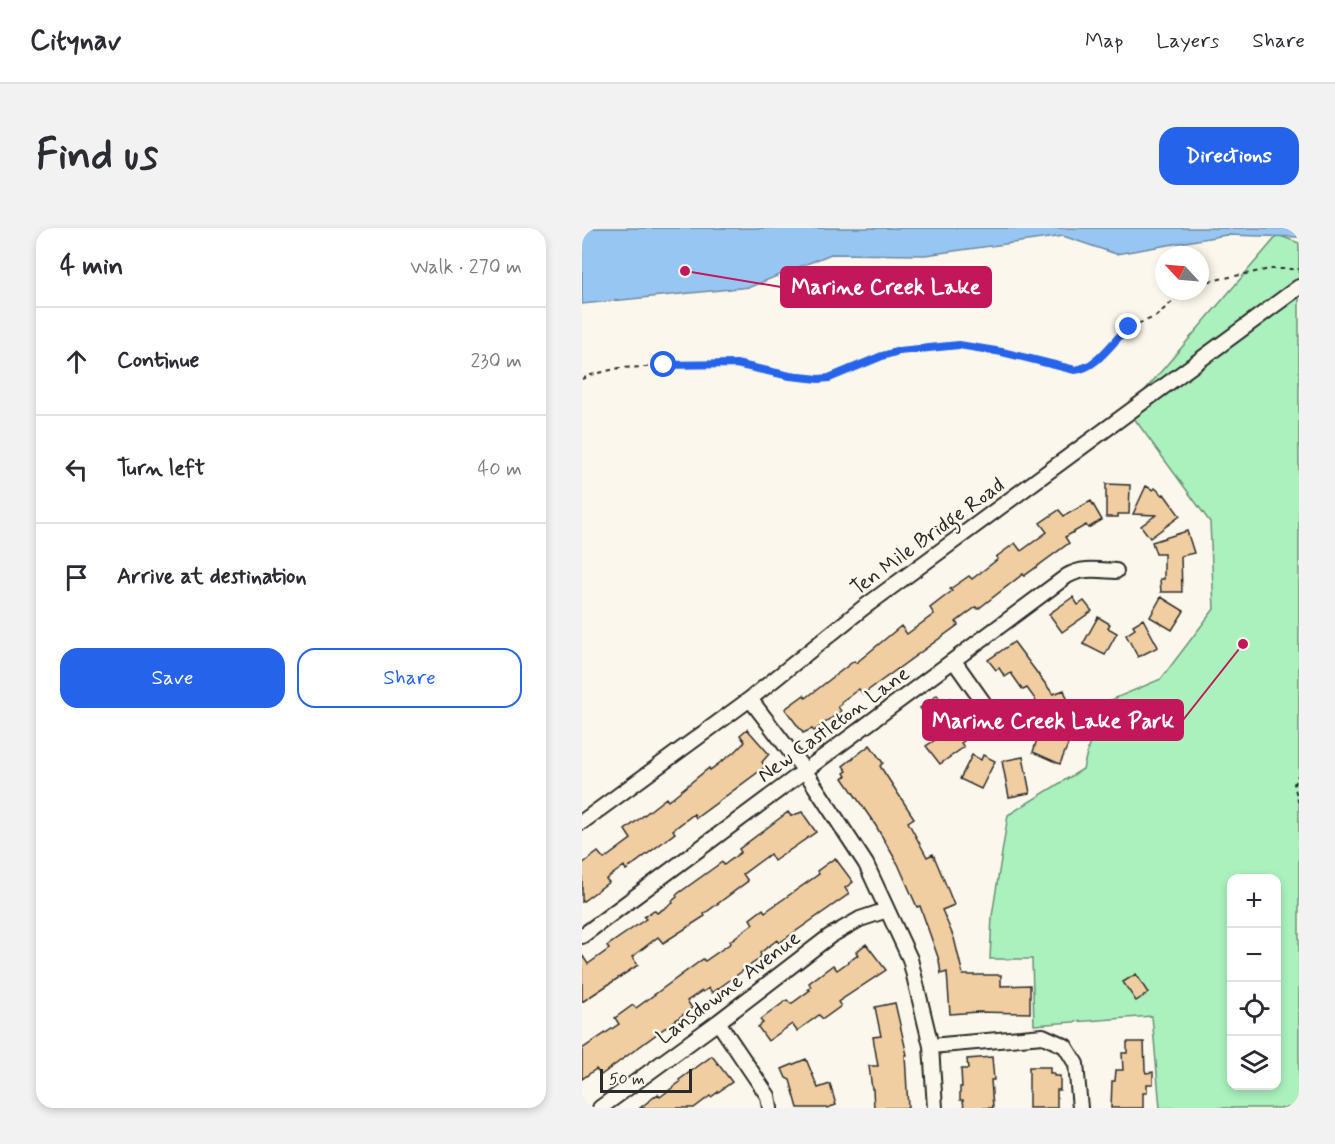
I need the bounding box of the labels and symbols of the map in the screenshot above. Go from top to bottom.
north arrow [1155,246,1209,300]
callout: Marine Creek Lake [781,267,991,307]
text: Marine Creek Lake [791,274,981,302]
route end [1115,313,1141,339]
route start [650,351,676,377]
street label: Ten Mile Bridge Road [845,471,1011,604]
street label: New Castleton Lane [752,660,915,790]
callout: Marine Creek Lake Park [923,700,1183,740]
text: Marine Creek Lake Park [932,708,1175,736]
street label: Lansdowne Avenue [651,924,806,1051]
scale bar [600,1066,692,1094]

